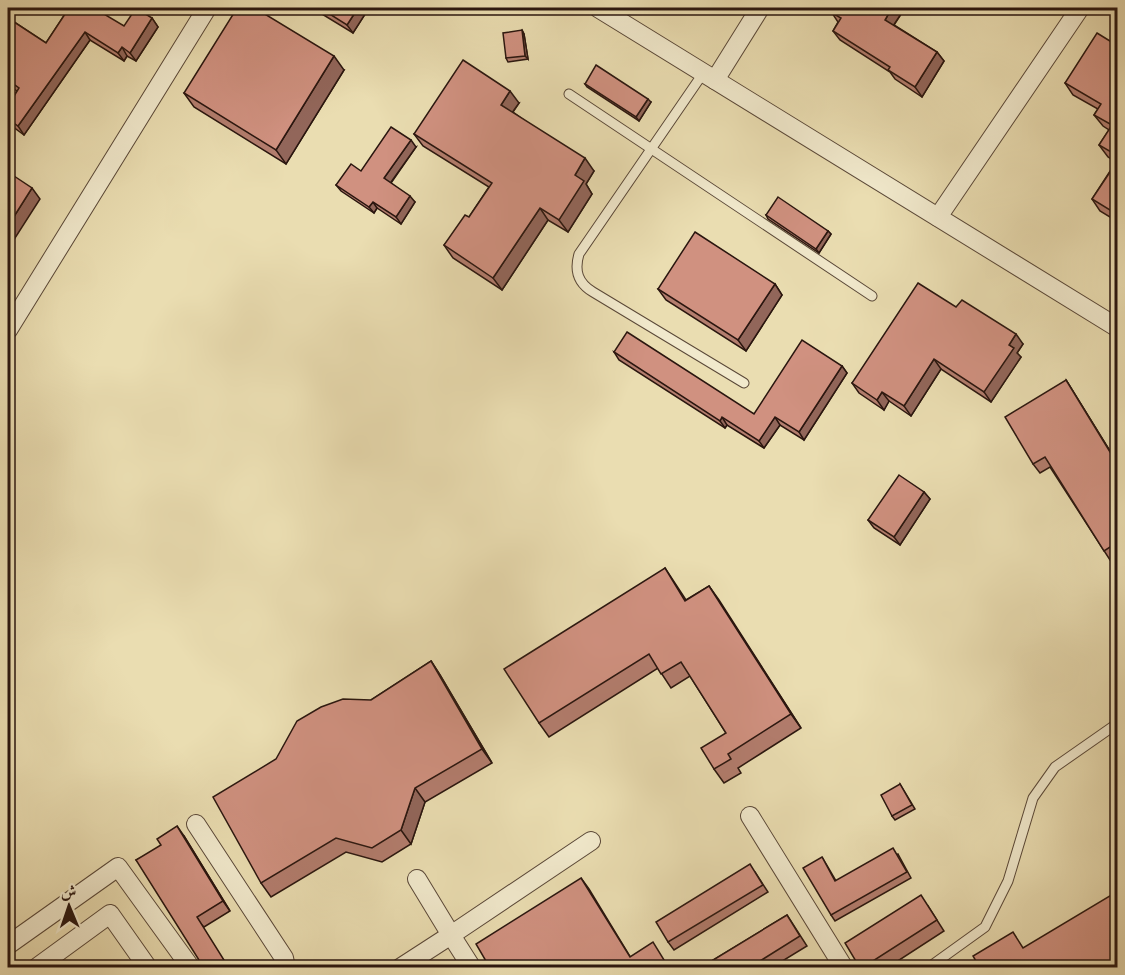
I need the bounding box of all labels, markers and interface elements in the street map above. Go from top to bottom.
north arrow [39,876,99,936]
text: ش [60,881,77,901]

